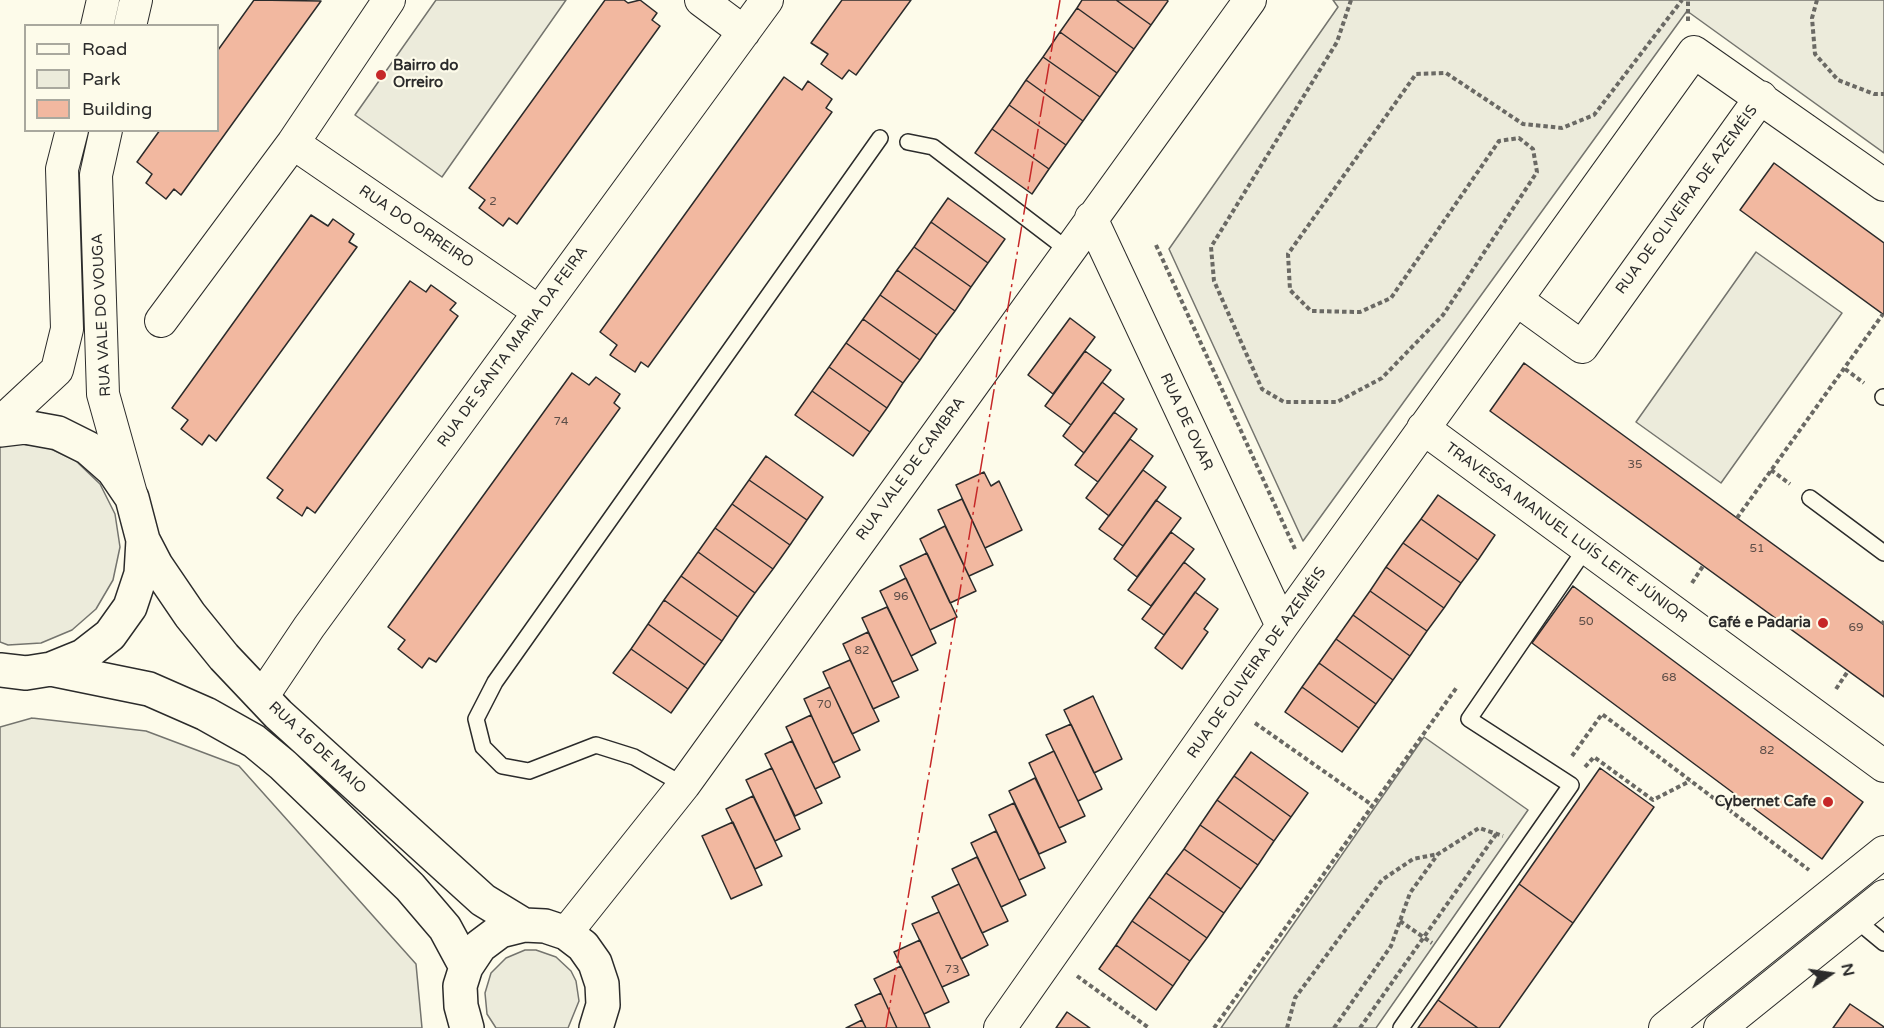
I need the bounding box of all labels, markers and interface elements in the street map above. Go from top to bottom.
legend [24,24,219,132]
text: Road [82,38,127,60]
place label: Bairro do Orreiro [393,57,458,92]
text: Park [82,68,120,90]
marker: Bairro do Orreiro [374,68,388,82]
text: Building [82,98,152,120]
street label: RUA DE OLIVEIRA DE AZEMÉIS [1612,102,1762,298]
street label: RUA DO ORREIRO [355,182,477,272]
house number: 2 [489,195,497,209]
street label: RUA VALE DO VOUGA [89,233,115,397]
street label: RUA DE SANTA MARIA DA FEIRA [434,243,592,451]
street label: RUA DE OVAR [1156,371,1216,473]
street label: RUA VALE DE CAMBRA [853,394,969,544]
house number: 74 [553,415,569,429]
street label: TRAVESSA MANUEL LUÍS LEITE JÚNIOR [1441,439,1691,627]
house number: 35 [1627,458,1643,472]
house number: 51 [1749,542,1765,556]
street label: RUA DE OLIVEIRA DE AZEMÉIS [1184,564,1330,762]
house number: 96 [893,590,909,604]
place label: Café e Padaria [1708,614,1811,632]
house number: 50 [1578,615,1594,629]
marker: Café e Padaria [1816,616,1830,630]
house number: 69 [1848,621,1864,635]
house number: 82 [854,644,870,658]
house number: 68 [1661,671,1677,685]
street label: RUA 16 DE MAIO [265,698,369,798]
house number: 70 [816,698,832,712]
house number: 82 [1759,744,1775,758]
place label: Cybernet Cafe [1715,793,1816,811]
marker: Cybernet Cafe [1821,795,1835,809]
north arrow [1800,944,1860,1004]
text: N [1836,961,1859,978]
house number: 73 [944,963,960,977]

